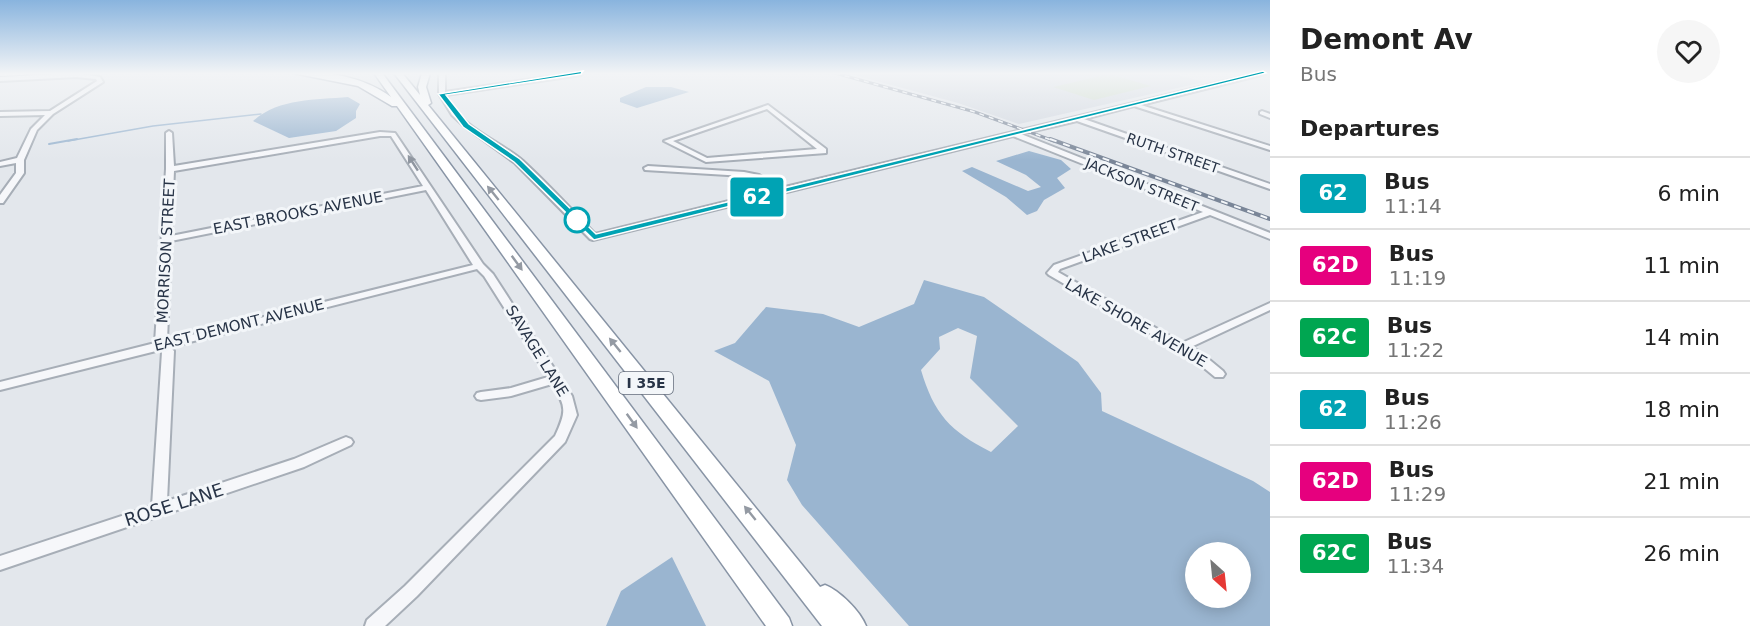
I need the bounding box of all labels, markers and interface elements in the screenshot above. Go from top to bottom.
button: heart [1657,20,1720,83]
text: Demont Av [1300,23,1473,56]
text: Bus [1300,62,1337,86]
text: Departures [1300,116,1440,141]
street label: RUTH STREET [1125,130,1222,176]
one-way arrow [408,155,419,172]
street label: JACKSON STREET [1082,155,1201,215]
text: Bus [1384,169,1430,194]
street label: MORRISON STREET [153,178,179,324]
line badge: 62 [730,178,784,216]
text: 62 [1318,181,1348,205]
text: 6 min [1658,181,1720,206]
one-way arrow [487,185,499,200]
text: 62 [742,185,772,209]
street label: EAST BROOKS AVENUE [212,188,384,238]
text: 11:14 [1384,194,1442,218]
unlabelled marker [564,207,590,233]
street label: LAKE STREET [1080,215,1181,267]
text: Bus [1389,241,1434,266]
text: 62D [1312,253,1359,277]
text: 11 min [1644,253,1720,278]
one-way arrow [511,256,523,271]
text: 11:19 [1389,266,1446,290]
street label: LAKE SHORE AVENUE [1062,275,1210,371]
street label: EAST DEMONT AVENUE [152,295,326,355]
street label: SAVAGE LANE [502,302,572,400]
text: Bus [1387,313,1432,338]
text: 62C [1312,325,1357,349]
text: 14 min [1644,325,1720,350]
one-way arrow [608,337,621,353]
text: 11:22 [1387,338,1444,362]
road number: I 35E [619,372,673,394]
text: Bus [1384,385,1430,410]
text: 62 [1318,397,1348,421]
text: 18 min [1644,397,1720,422]
text: 11:26 [1384,410,1442,434]
one-way arrow [626,412,638,428]
text: Bus [1389,457,1434,482]
text: 62D [1312,469,1359,493]
text: 21 min [1644,469,1720,494]
street label: ROSE LANE [122,479,226,530]
text: 11:29 [1389,482,1446,506]
one-way arrow [744,506,756,521]
text: Bus [1387,529,1432,554]
text: 62C [1312,541,1357,565]
text: 26 min [1644,541,1720,566]
north arrow [1185,542,1251,608]
map controls [1185,542,1251,608]
text: 11:34 [1387,554,1444,578]

